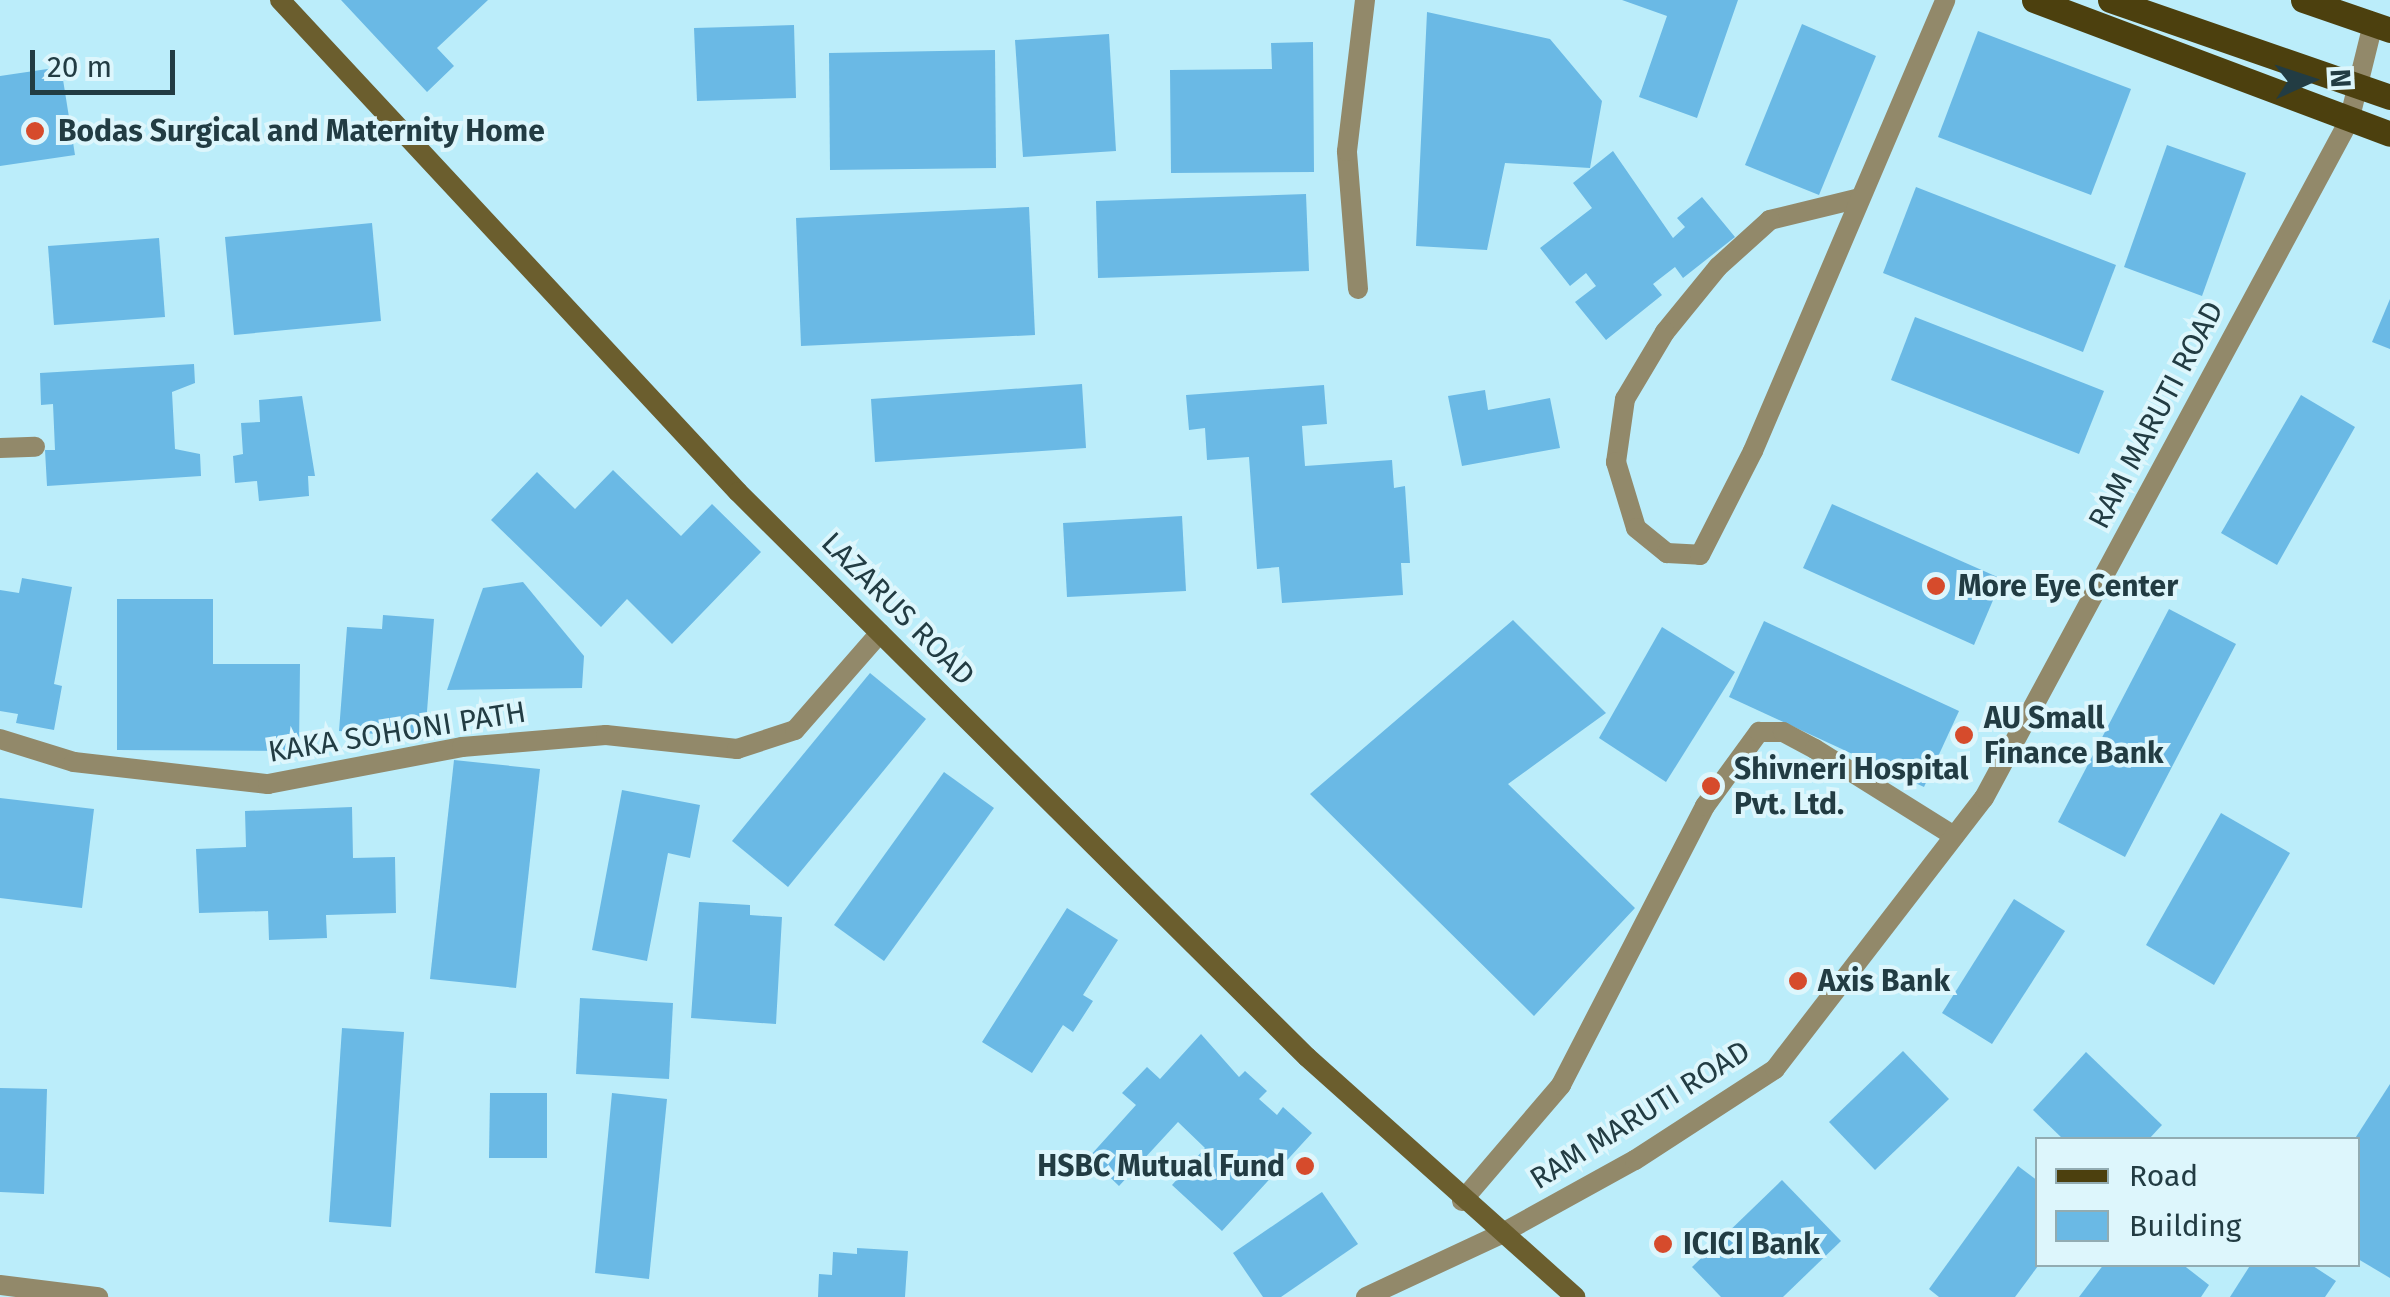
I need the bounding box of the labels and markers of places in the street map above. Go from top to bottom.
place label: Bodas Surgical and Maternity Home [58,113,545,149]
marker: Bodas Surgical and Maternity Home [22,118,48,144]
place label: More Eye Center [1958,568,2178,604]
marker: More Eye Center [1923,573,1949,599]
place label: AU Small Finance Bank [1984,700,2164,770]
marker: AU Small Finance Bank [1953,724,1975,746]
place label: Shivneri Hospital Pvt. Ltd. [1734,751,1968,822]
marker: Shivneri Hospital Pvt. Ltd. [1698,773,1724,799]
place label: Axis Bank [1818,963,1950,999]
marker: Axis Bank [1787,970,1809,992]
place label: HSBC Mutual Fund [1037,1148,1285,1184]
marker: HSBC Mutual Fund [1294,1155,1316,1177]
place label: ICICI Bank [1683,1226,1820,1262]
marker: ICICI Bank [1652,1233,1674,1255]

